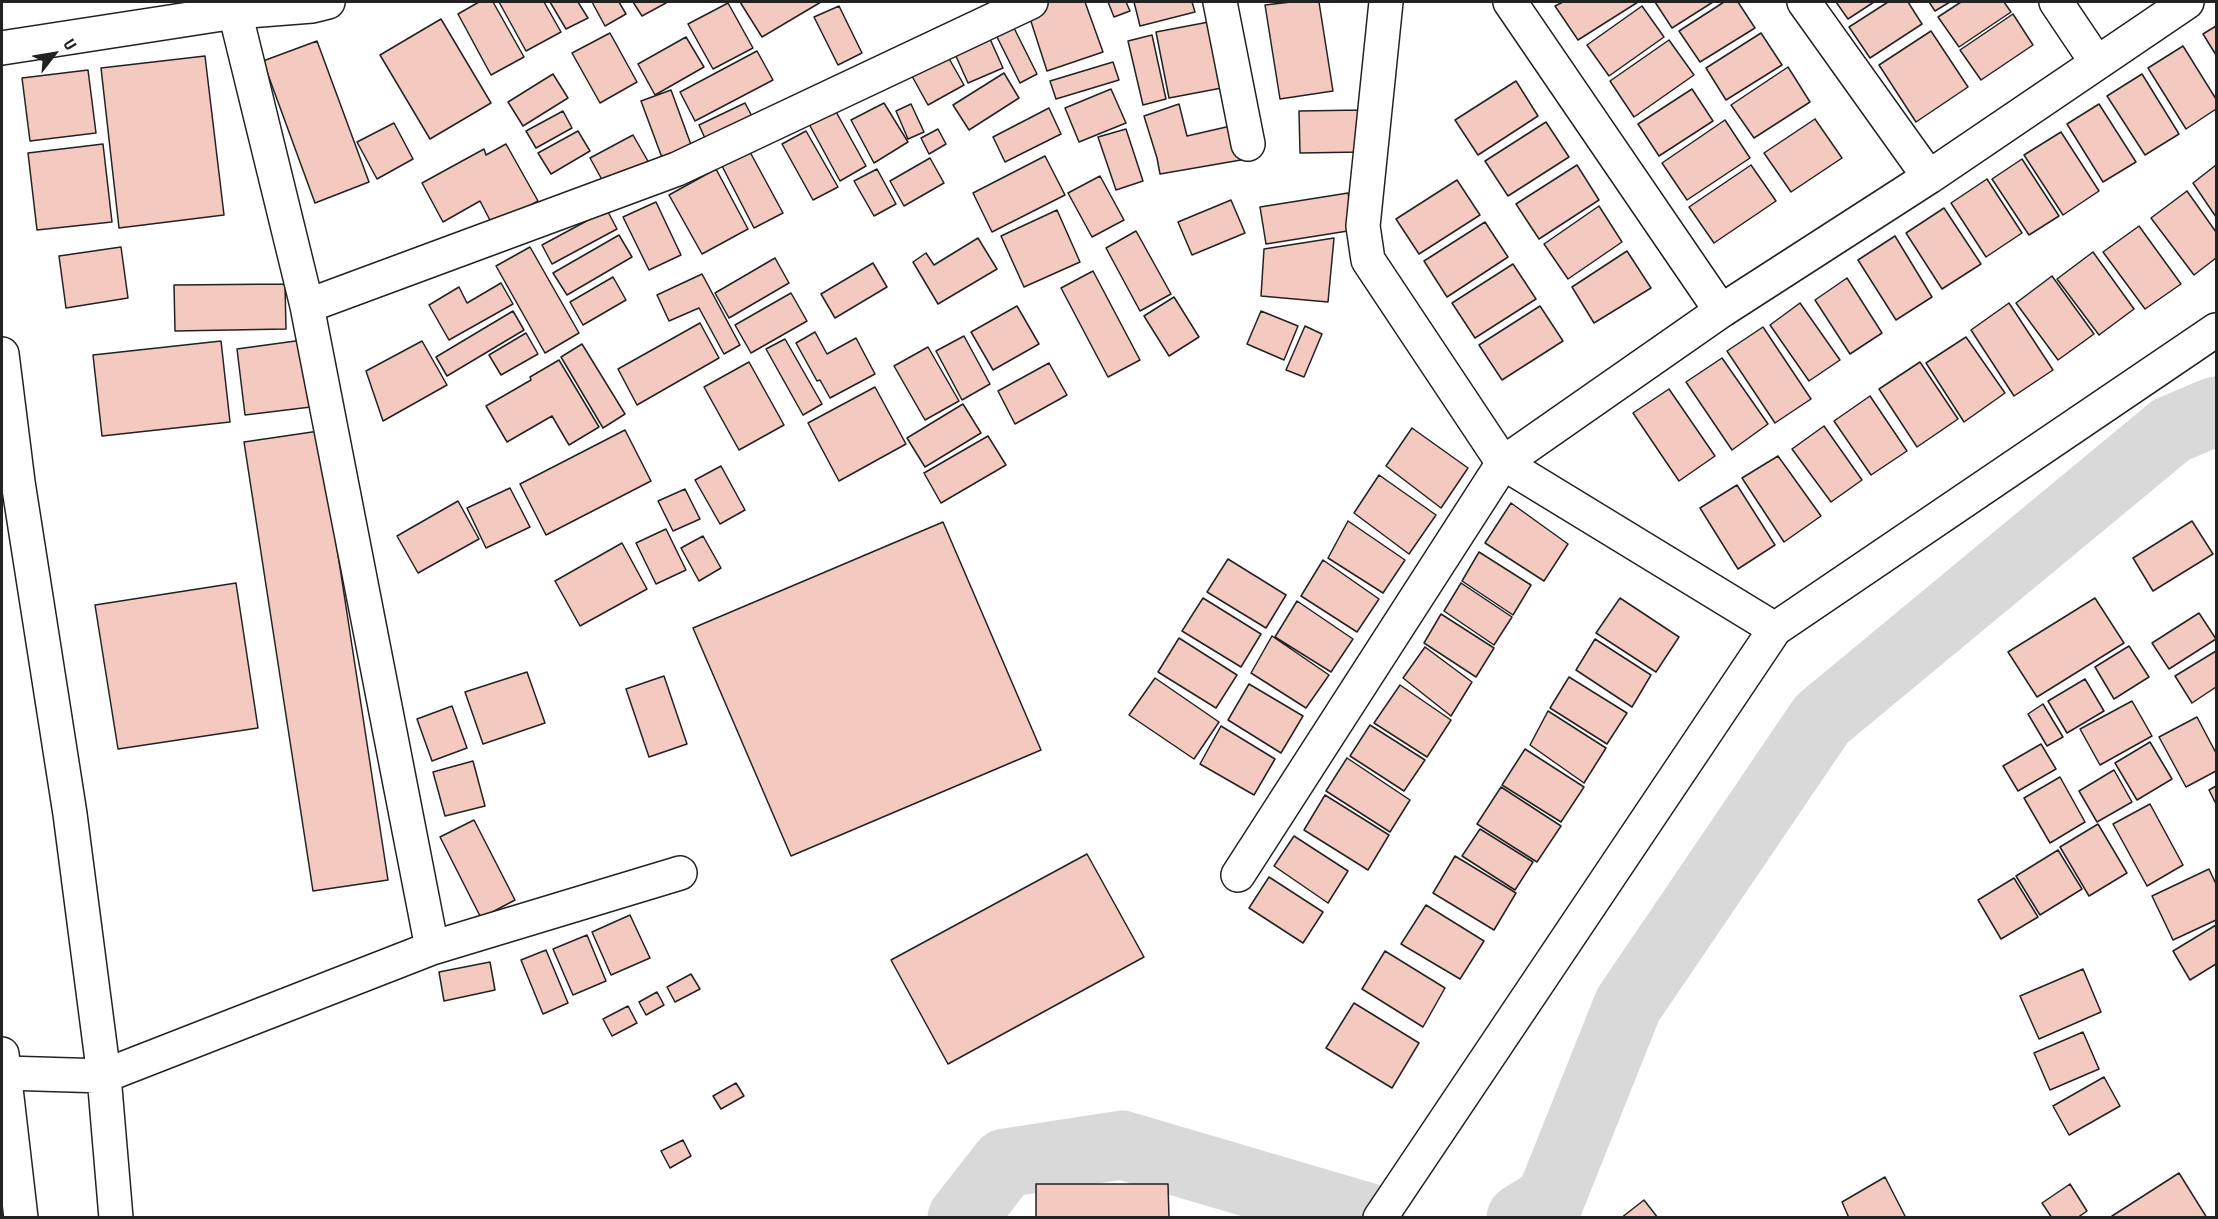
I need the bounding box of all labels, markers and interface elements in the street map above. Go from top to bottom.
north arrow [24,24,84,84]
text: U [59,36,80,53]

